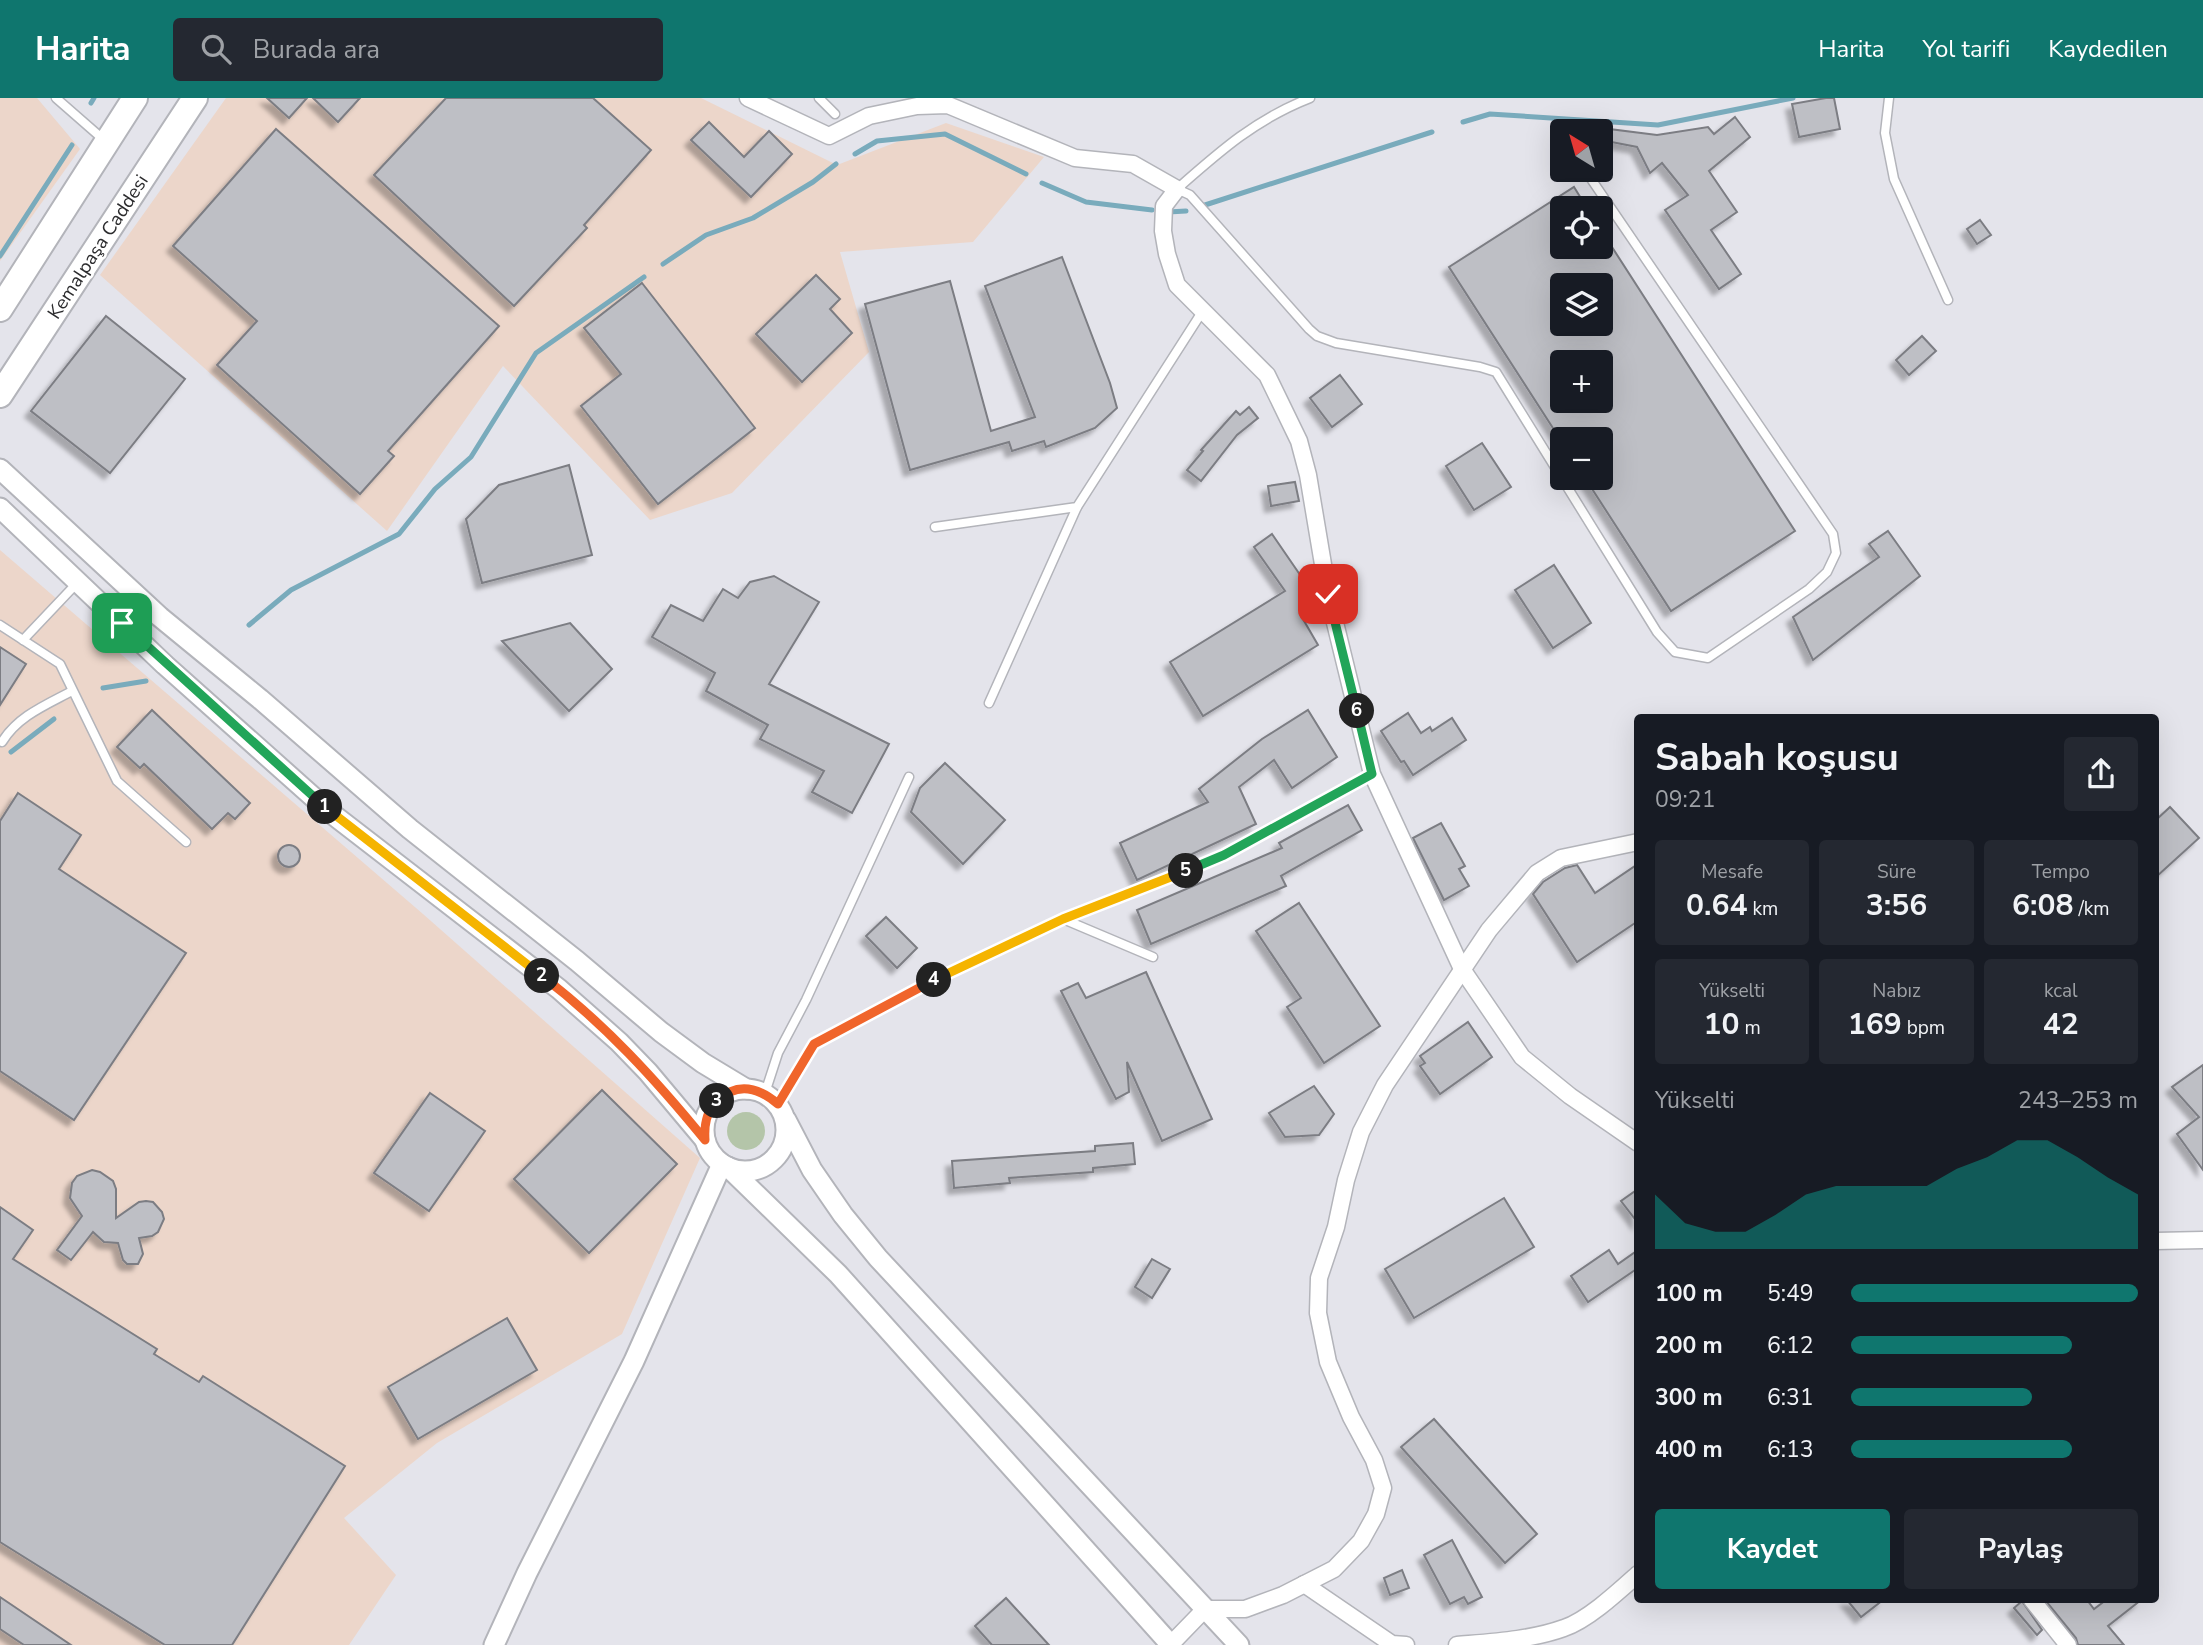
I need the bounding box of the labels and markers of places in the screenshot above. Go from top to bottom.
pin [1298,564,1358,624]
pin [92,593,152,653]
pin: 6 [1340,694,1374,728]
pin: 1 [308,790,342,824]
pin: 5 [1168,854,1204,888]
pin: 2 [524,958,560,994]
pin: 4 [916,962,951,998]
pin: 3 [700,1084,734,1118]

